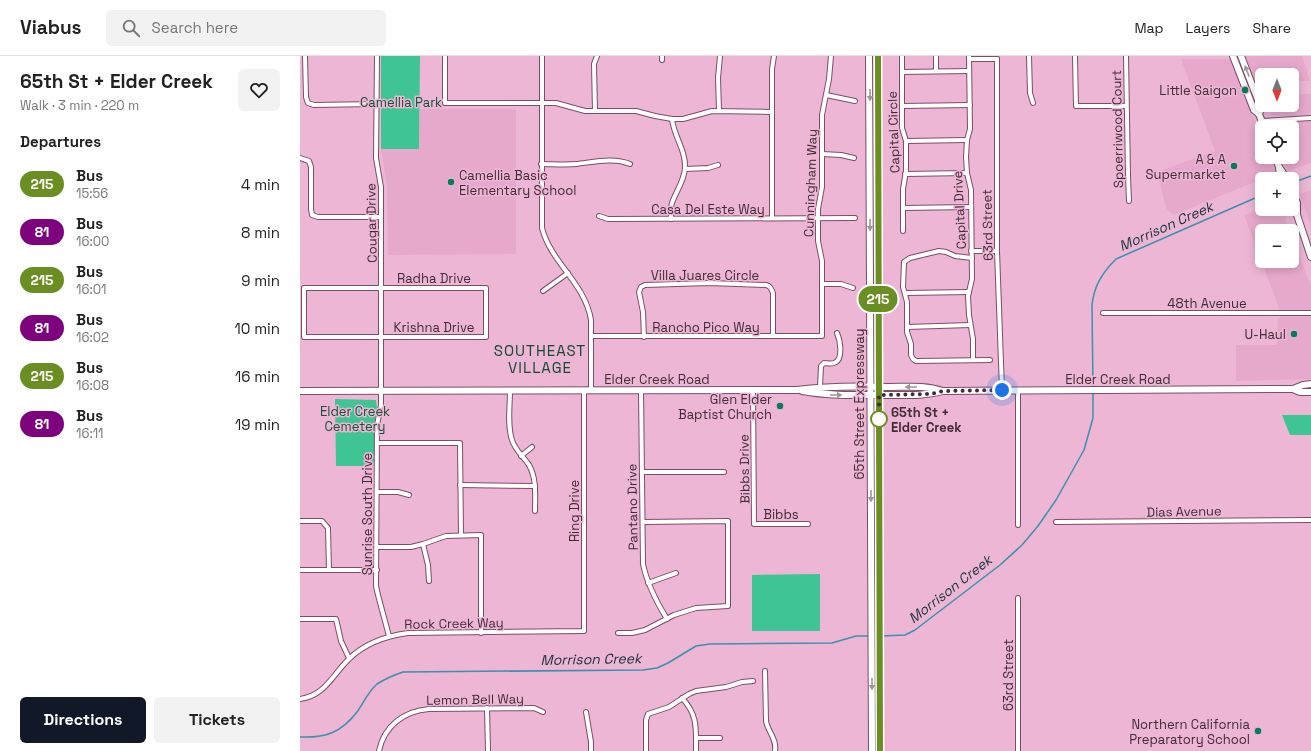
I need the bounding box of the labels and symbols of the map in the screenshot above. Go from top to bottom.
one-way arrow [1244,65,1250,76]
north arrow [1255,68,1299,112]
street label: Spoerriwood Court [1108,70,1127,188]
place label: Little Saigon [1159,82,1237,99]
marker: Little Saigon [1240,85,1250,95]
one-way arrow [867,89,873,102]
street label: Capital Circle [884,91,903,173]
park label: Camellia Park [360,94,442,111]
street label: Cunningham Way [800,129,821,237]
place label: A & A Supermarket [1145,151,1226,183]
marker: A & A Supermarket [1229,161,1239,171]
place label: Camellia Basic Elementary School [459,167,576,199]
street label: Capital Drive [949,170,970,250]
marker: Camellia Basic Elementary School [446,177,456,187]
street label: Cougar Drive [362,183,381,263]
street label: 63rd Street [978,189,997,261]
water label: Morrison Creek [1116,197,1217,255]
street label: Casa Del Este Way [651,201,765,218]
one-way arrow [867,219,873,232]
street label: Villa Juares Circle [651,267,759,284]
street label: Radha Drive [397,270,471,287]
line badge: 215 [855,286,901,312]
street label: 48th Avenue [1167,295,1247,312]
street label: Krishna Drive [394,319,474,336]
street label: Rancho Pico Way [652,319,760,336]
place label: U-Haul [1244,326,1286,343]
street label: 65th Street Expressway [851,328,868,480]
marker: U-Haul [1289,329,1299,339]
district label: SOUTHEAST VILLAGE [494,341,586,377]
street label: Elder Creek Road [604,371,710,388]
street label: Elder Creek Road [1065,371,1171,388]
your location [992,380,1012,400]
one-way arrow [904,384,917,390]
place label: Glen Elder Baptist Church [678,391,772,423]
one-way arrow [830,392,843,398]
marker: Glen Elder Baptist Church [775,401,785,411]
park label: Elder Creek Cemetery [320,403,390,435]
place label: 65th St + Elder Creek [891,404,962,436]
marker: 65th St + Elder Creek [870,410,888,428]
street label: Bibbs Drive [735,434,754,504]
street label: Sunrise South Drive [359,453,376,575]
street label: Pantano Drive [623,463,642,551]
street label: Ring Drive [566,480,583,542]
one-way arrow [868,490,874,503]
street label: Dias Avenue [1146,502,1222,521]
street label: Bibbs [763,506,799,523]
water label: Morrison Creek [905,550,997,627]
street label: Rock Creek Way [404,614,504,633]
street label: 63rd Street [1000,639,1017,711]
water label: Morrison Creek [540,649,643,669]
one-way arrow [869,678,875,691]
street label: Lemon Bell Way [426,690,524,709]
place label: Northern California Preparatory School [1129,716,1251,748]
marker: Northern California Preparatory School [1253,726,1263,736]

